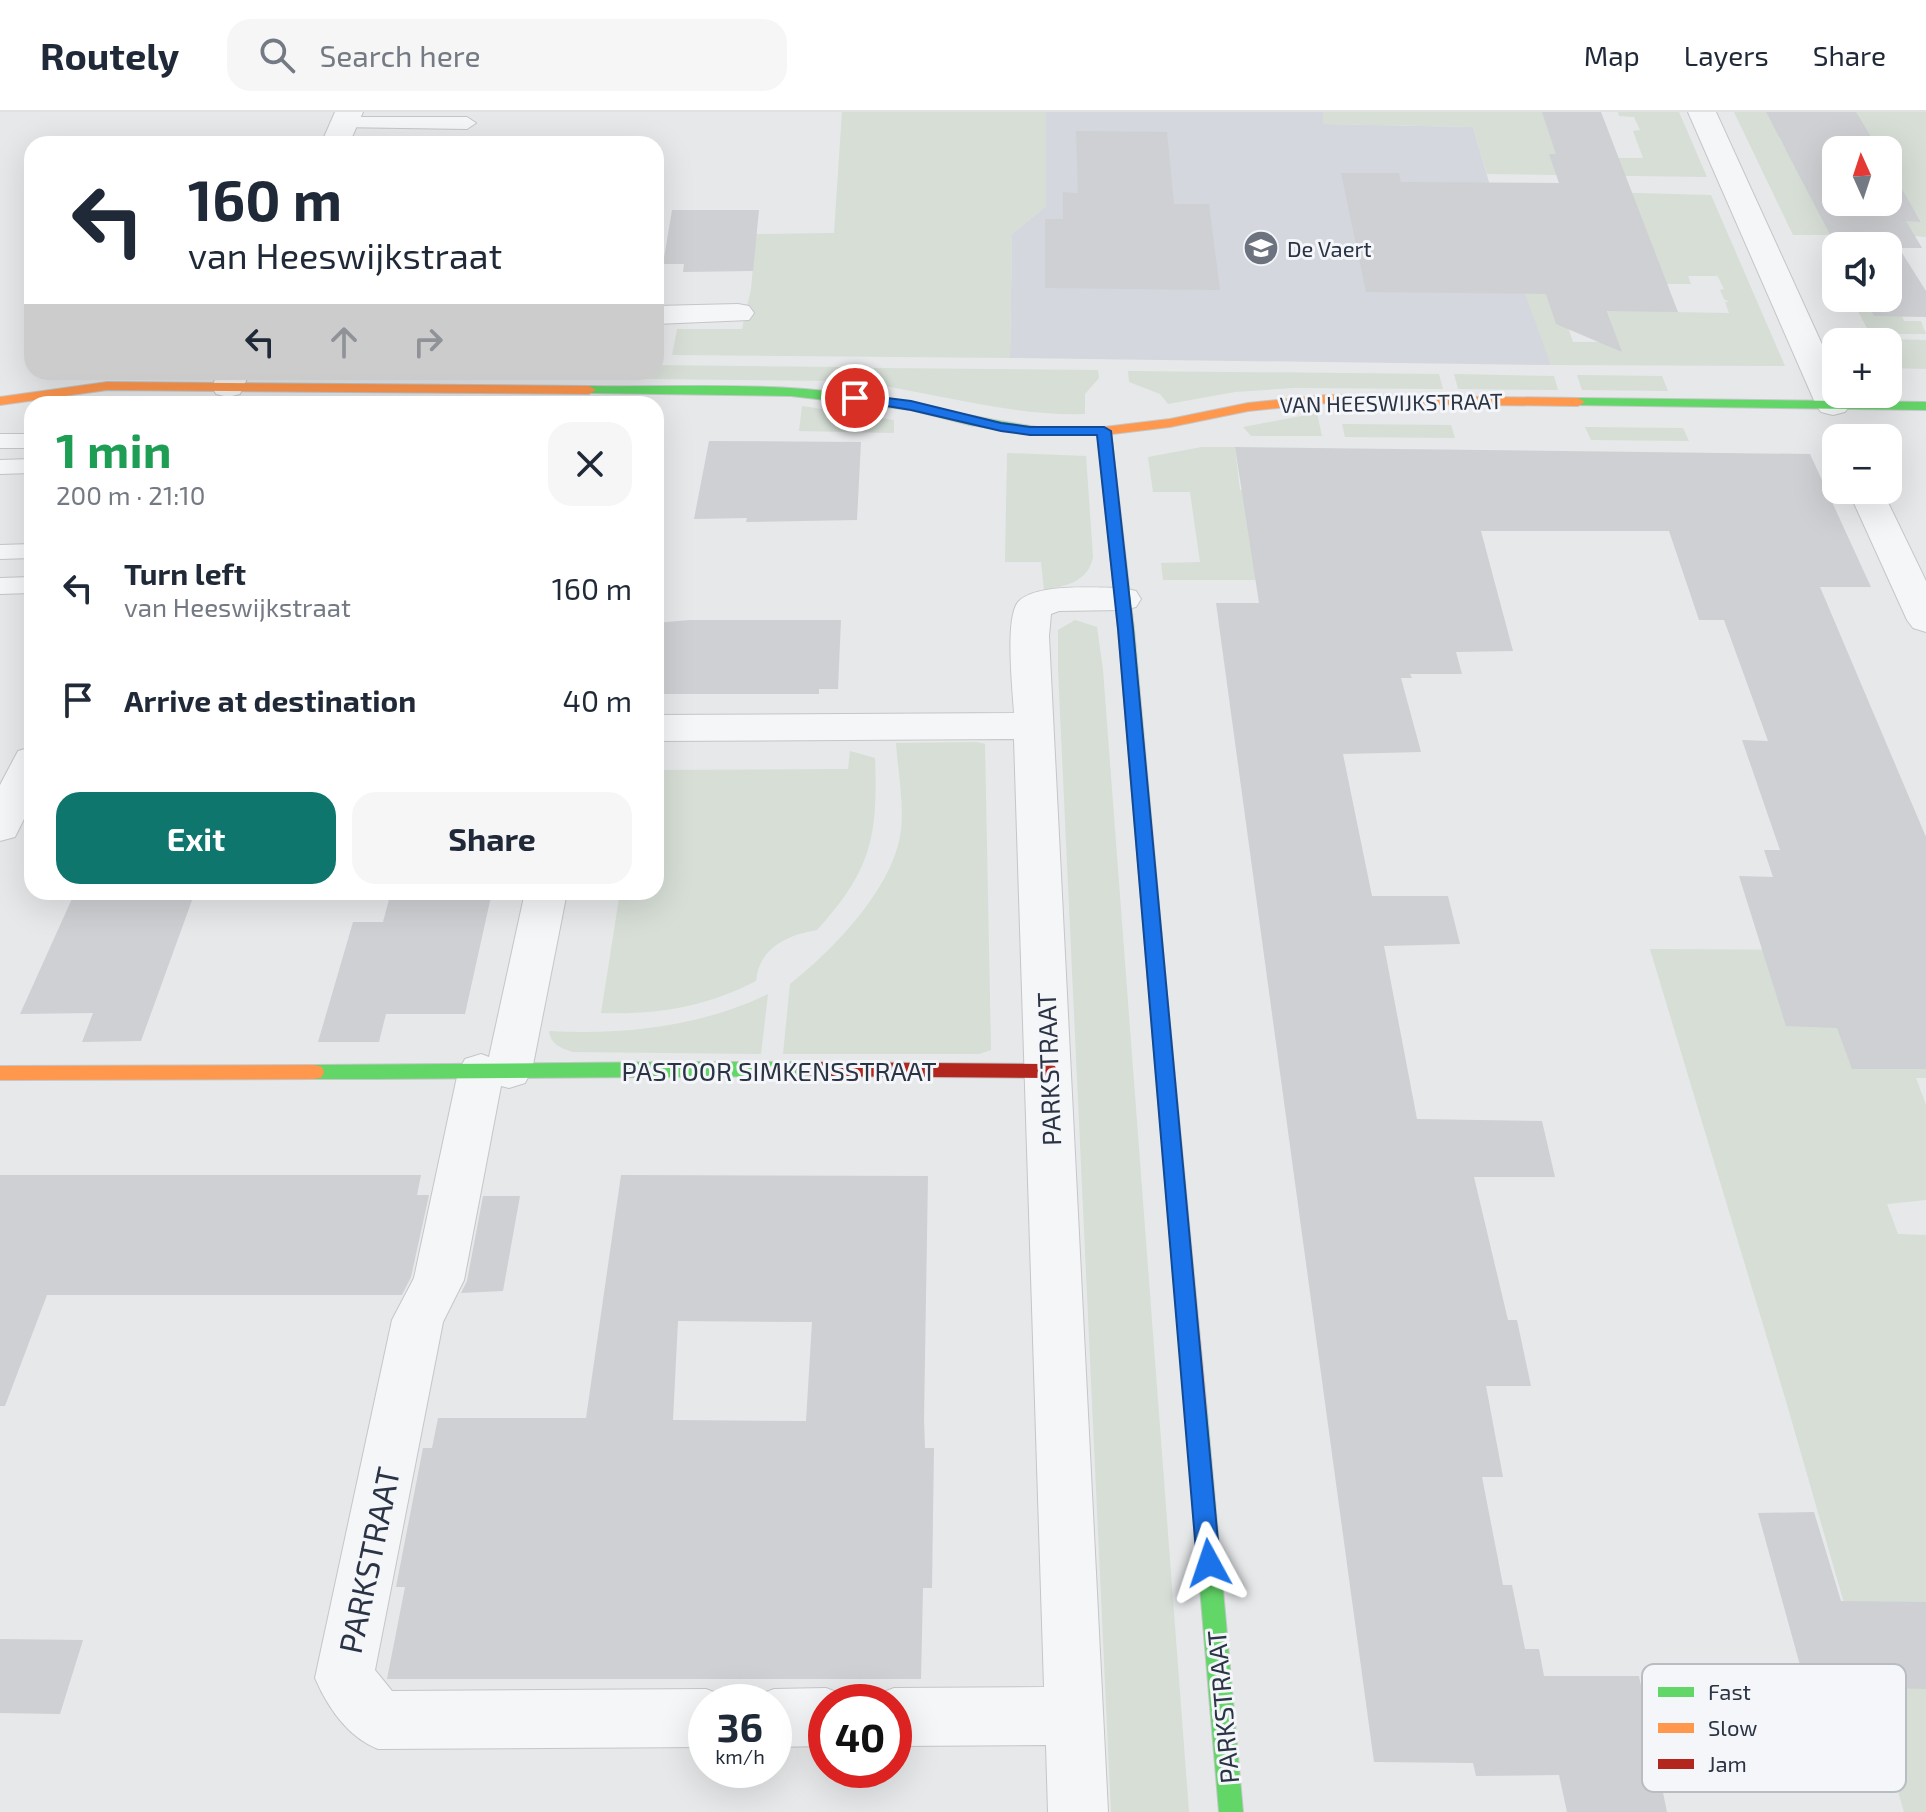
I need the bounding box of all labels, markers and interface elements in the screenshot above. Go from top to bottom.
search box [227,19,787,91]
text: Routely [40,32,179,78]
icon: search [255,33,299,77]
text: Search here [319,37,481,73]
text: Map [1584,38,1640,72]
text: Layers [1684,38,1769,72]
text: Share [1813,38,1886,72]
north arrow [1822,136,1902,216]
map controls [1822,136,1902,504]
text: 160 m [188,165,342,232]
icon: left [56,168,160,272]
school or university icon: De Vaert [1242,229,1280,267]
button: sound [1822,232,1902,312]
text: van Heeswijkstraat [188,233,502,276]
place label: De Vaert [1287,235,1372,261]
icon: left [238,320,282,364]
icon: ahead [322,320,366,364]
icon: right [406,320,450,364]
button: + [1822,328,1902,408]
pin [821,364,889,432]
icon: arrive [833,376,877,420]
street label: VAN HEESWIJKSTRAAT [1279,387,1503,417]
text: 1 min [56,420,172,478]
button: close [548,422,632,506]
button: − [1822,424,1902,504]
text: 200 m · 21:10 [56,479,205,510]
text: Turn left [124,555,246,591]
icon: left [56,566,100,610]
text: 160 m [552,570,632,606]
text: van Heeswijkstraat [124,591,351,622]
icon: arrive [56,678,100,722]
text: Arrive at destination [124,682,416,718]
text: 40 m [562,682,632,718]
button: Exit [56,792,336,884]
button: Share [352,792,632,884]
street label: PARKSTRAAT [1030,992,1066,1146]
street label: PASTOOR SIMKENSSTRAAT [621,1055,937,1086]
street label: PARKSTRAAT [330,1464,406,1656]
position arrow [1167,1521,1251,1605]
street label: PARKSTRAAT [1200,1629,1244,1785]
legend [1642,1664,1906,1792]
text: Fast [1708,1678,1751,1704]
speed limit sign: 40 [808,1684,912,1788]
text: 36 [717,1702,763,1750]
text: Slow [1708,1714,1757,1740]
text: km/h [715,1744,765,1768]
text: Jam [1708,1750,1747,1776]

